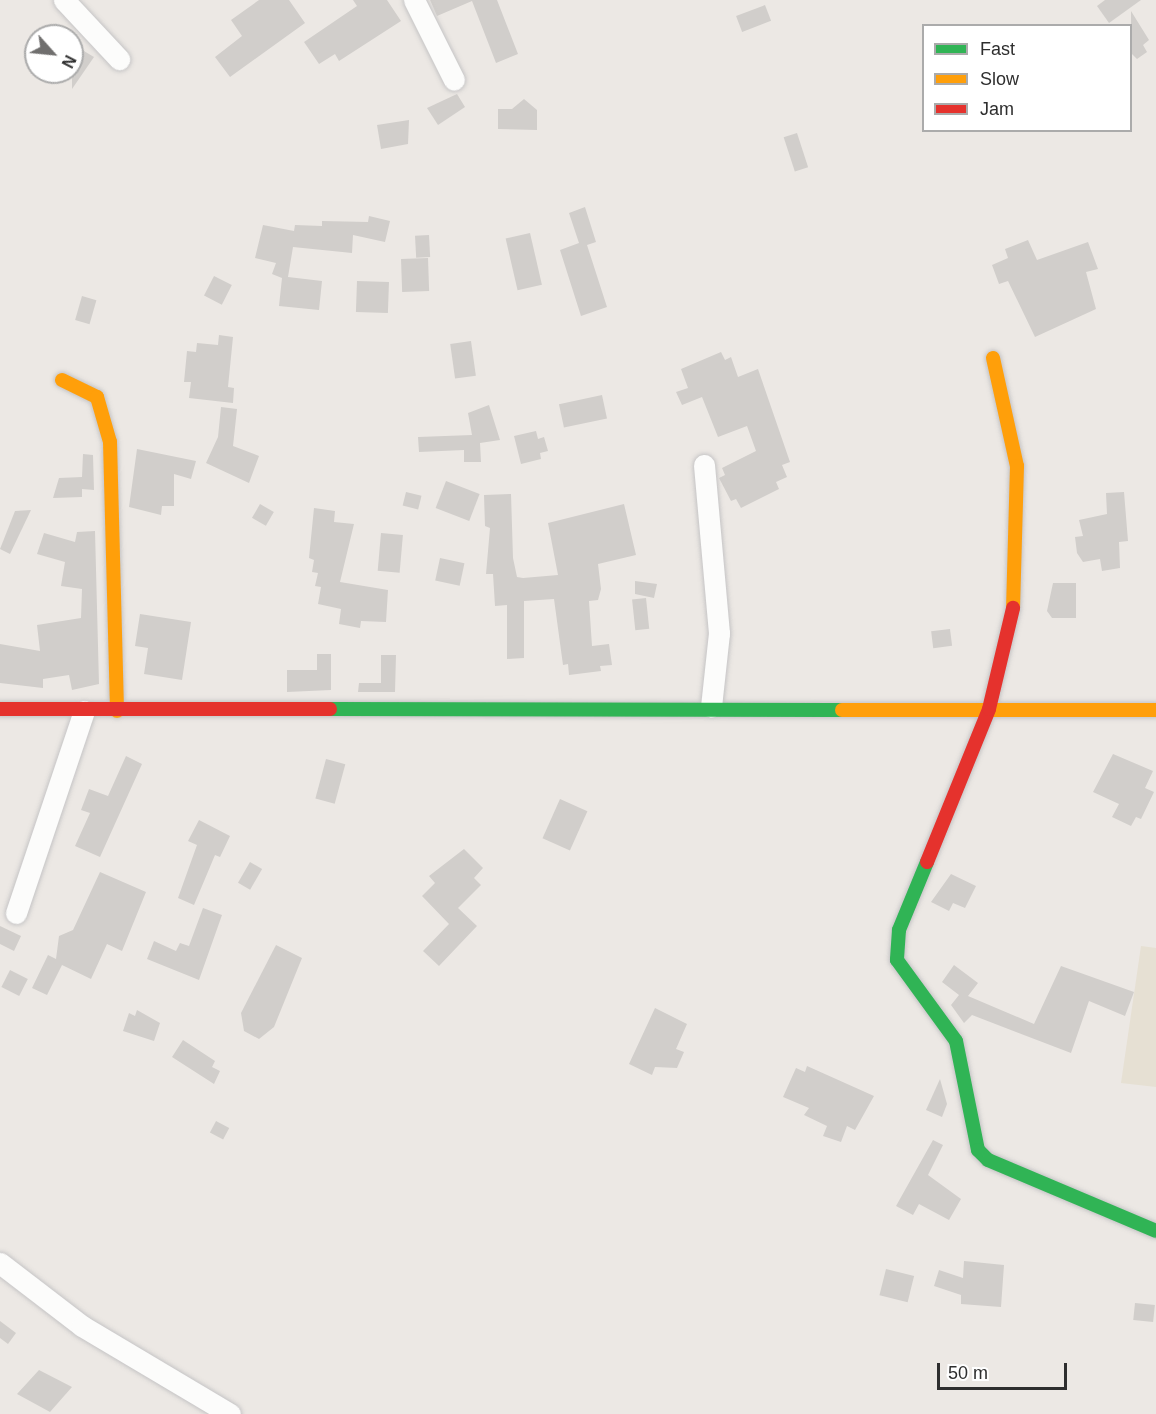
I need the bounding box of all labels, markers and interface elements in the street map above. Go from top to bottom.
north arrow [24,24,84,84]
legend [922,24,1132,132]
text: Fast [980,39,1015,59]
text: N [59,52,79,71]
text: Slow [980,69,1019,89]
text: Jam [980,99,1014,119]
scale bar [940,1351,1070,1389]
text: 50 m [948,1363,988,1383]

